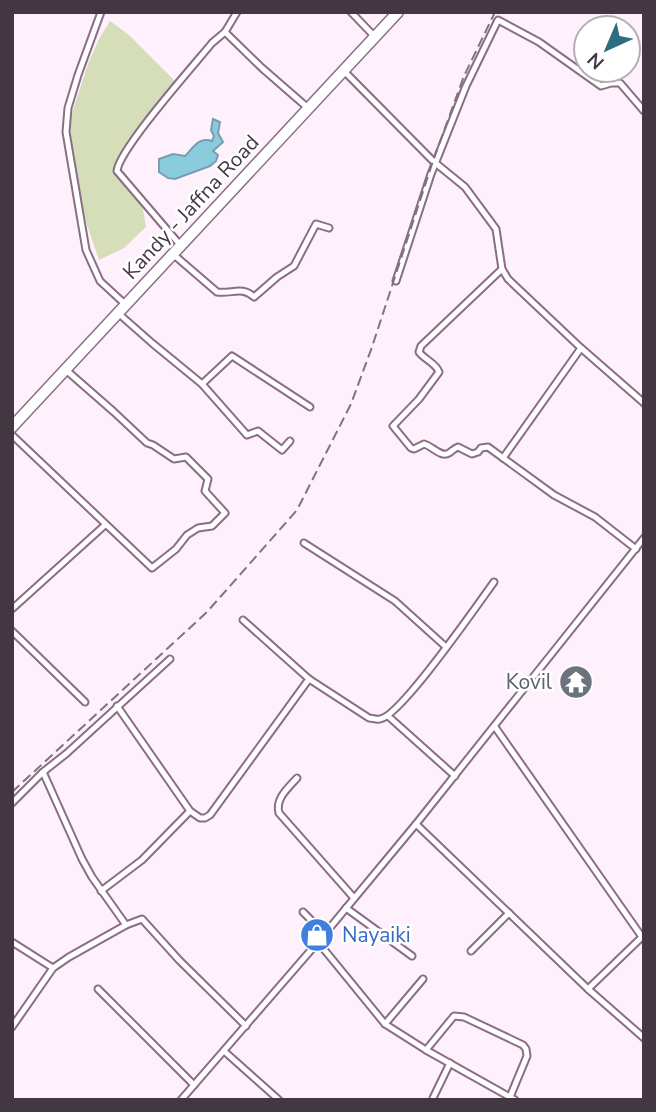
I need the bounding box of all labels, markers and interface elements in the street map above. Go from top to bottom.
north arrow [572,14,642,84]
text: N [582,46,610,75]
street label: Kandy - Jaffna Road [117,129,265,285]
temple icon: Kovil [557,663,595,701]
place label: Kovil [506,668,553,696]
shop icon: Nayaiki [298,916,336,954]
place label: Nayaiki [342,921,411,949]

